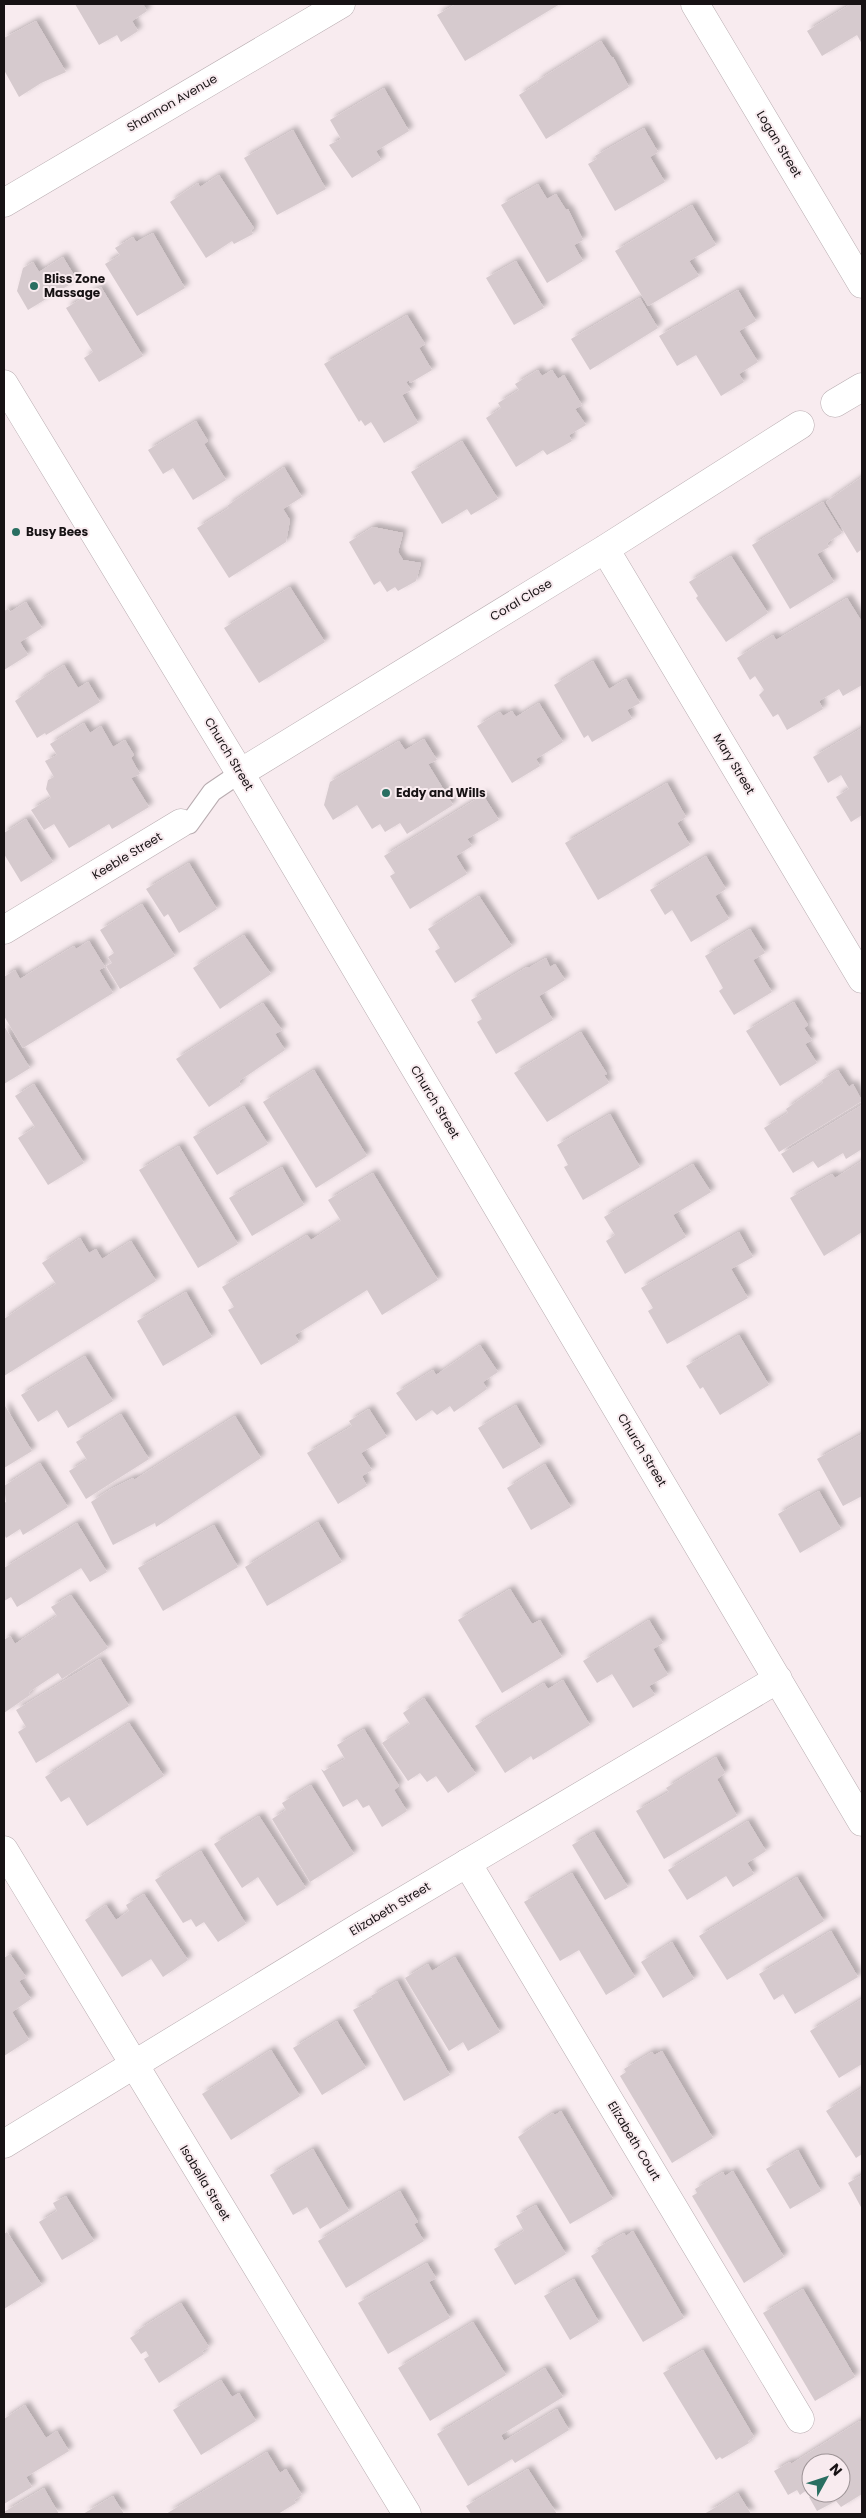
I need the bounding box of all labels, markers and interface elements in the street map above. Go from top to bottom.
street label: Shannon Avenue [123,70,220,135]
street label: Logan Street [753,107,806,180]
place label: Bliss Zone Massage [44,270,106,301]
marker: Bliss Zone Massage [28,280,40,292]
place label: Busy Bees [26,523,89,540]
marker: Busy Bees [10,526,22,538]
street label: Coral Close [487,574,555,625]
street label: Church Street [201,714,258,793]
street label: Mary Street [710,730,759,797]
place label: Eddy and Wills [396,784,486,801]
marker: Eddy and Wills [380,787,392,799]
street label: Keeble Street [89,828,165,883]
street label: Church Street [407,1062,464,1141]
street label: Church Street [614,1410,671,1489]
street label: Elizabeth Street [346,1878,433,1939]
street label: Elizabeth Court [604,2098,665,2184]
street label: Isabella Street [176,2142,235,2224]
north arrow [801,2453,851,2503]
text: N [825,2459,847,2480]

